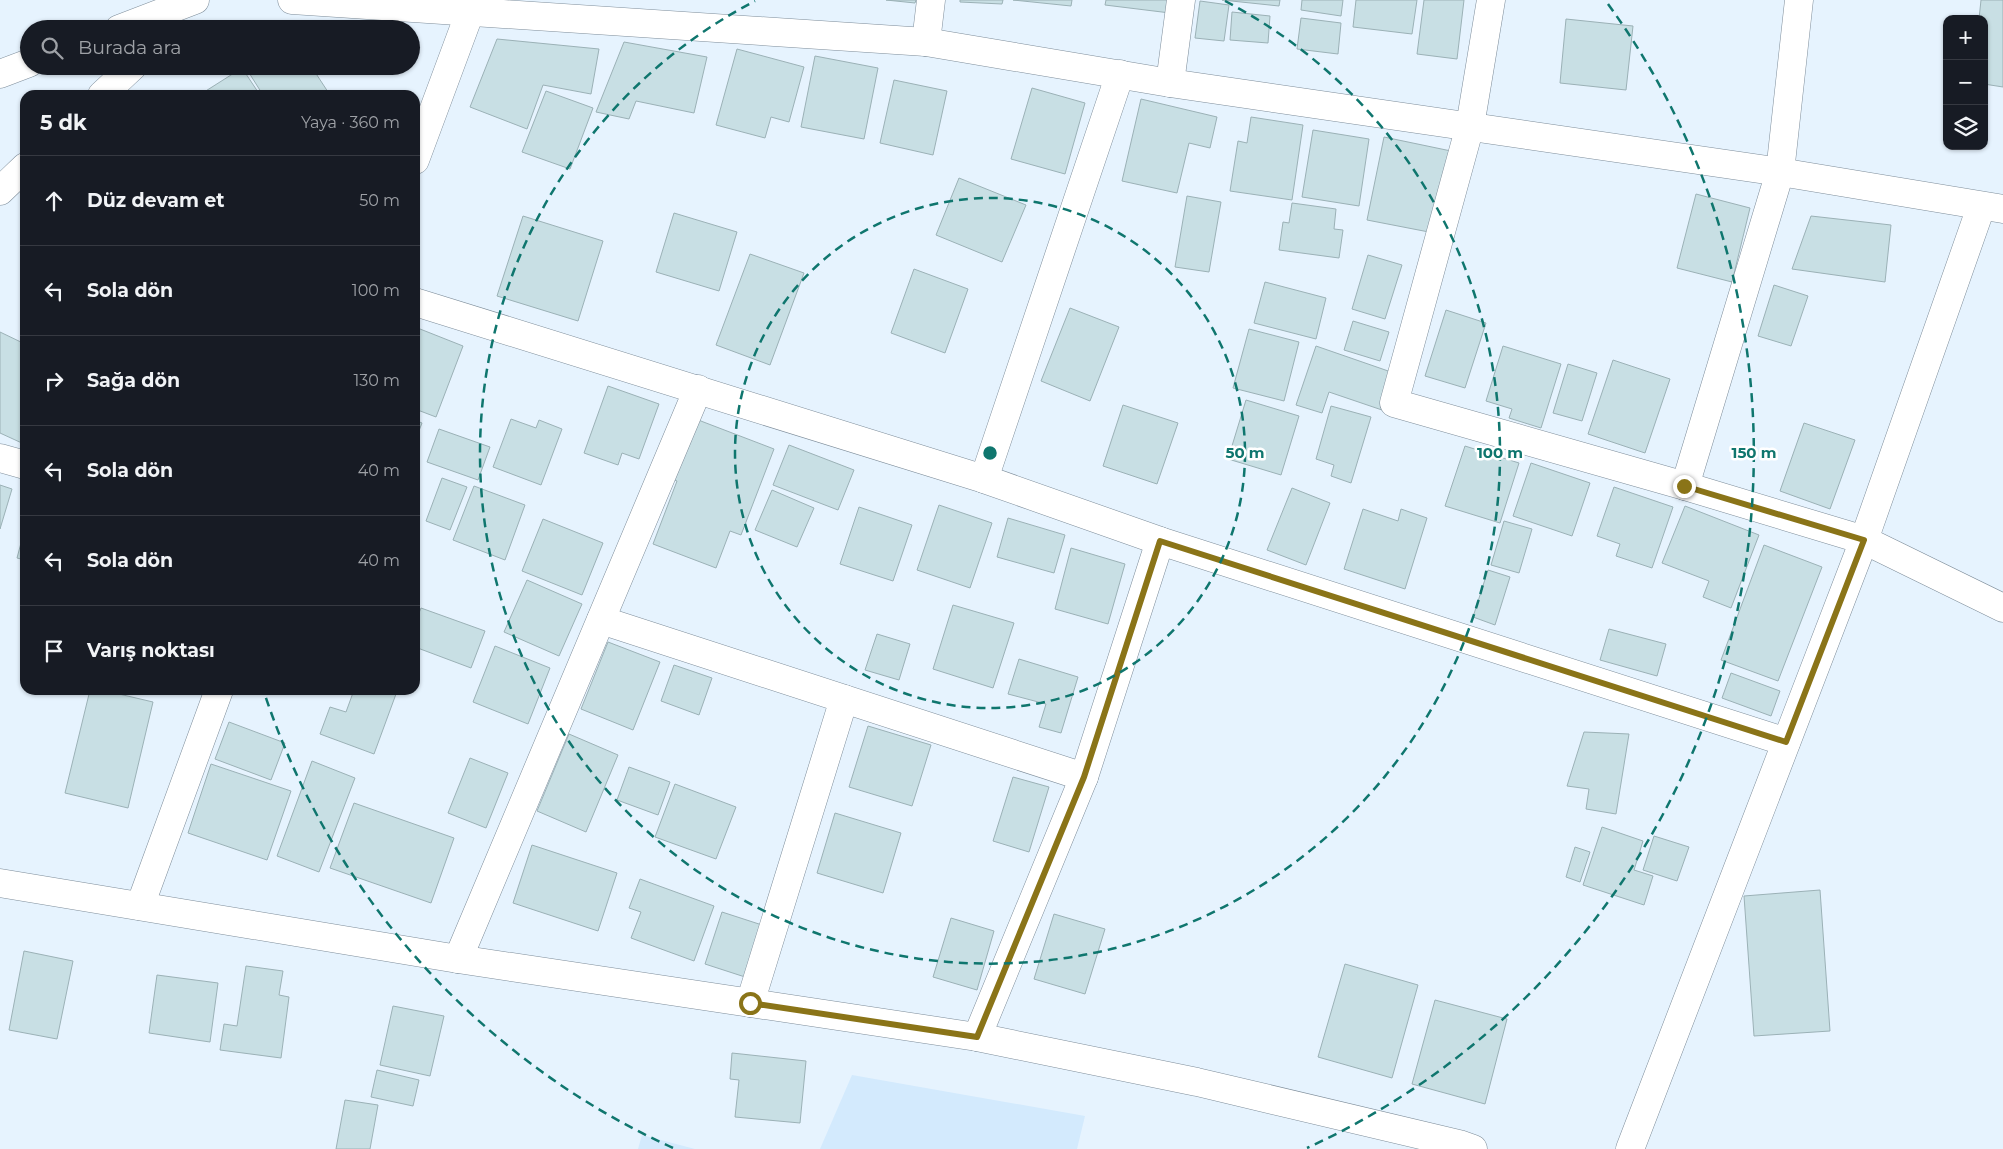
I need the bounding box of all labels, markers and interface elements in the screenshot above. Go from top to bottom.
map controls [1943,15,1988,150]
button: + [1943,15,1988,60]
search box [20,20,420,75]
icon: search [38,34,66,62]
text: Burada ara [78,36,182,59]
button: − [1943,60,1988,105]
button: layers [1943,105,1988,150]
text: 5 dk [40,110,87,135]
text: Yaya · 360 m [301,113,400,132]
icon: ahead [40,187,68,215]
text: Düz devam et [87,189,225,212]
text: 50 m [359,191,400,210]
icon: left [40,277,68,305]
text: Sola dön [87,279,173,302]
text: 100 m [352,281,400,300]
icon: right [40,367,68,395]
text: Sağa dön [87,369,180,392]
text: 130 m [353,371,400,390]
text: 50 m [1225,443,1265,462]
text: 100 m [1477,443,1523,462]
text: 150 m [1732,443,1776,462]
centre of rings [981,444,999,462]
icon: left [40,457,68,485]
text: Sola dön [87,459,173,482]
text: 40 m [358,461,400,480]
route end [1673,475,1696,498]
icon: left [40,547,68,575]
text: Sola dön [87,549,173,572]
text: 40 m [358,551,400,570]
icon: arrive [40,637,68,665]
text: Varış noktası [87,639,215,662]
route start [739,992,762,1015]

